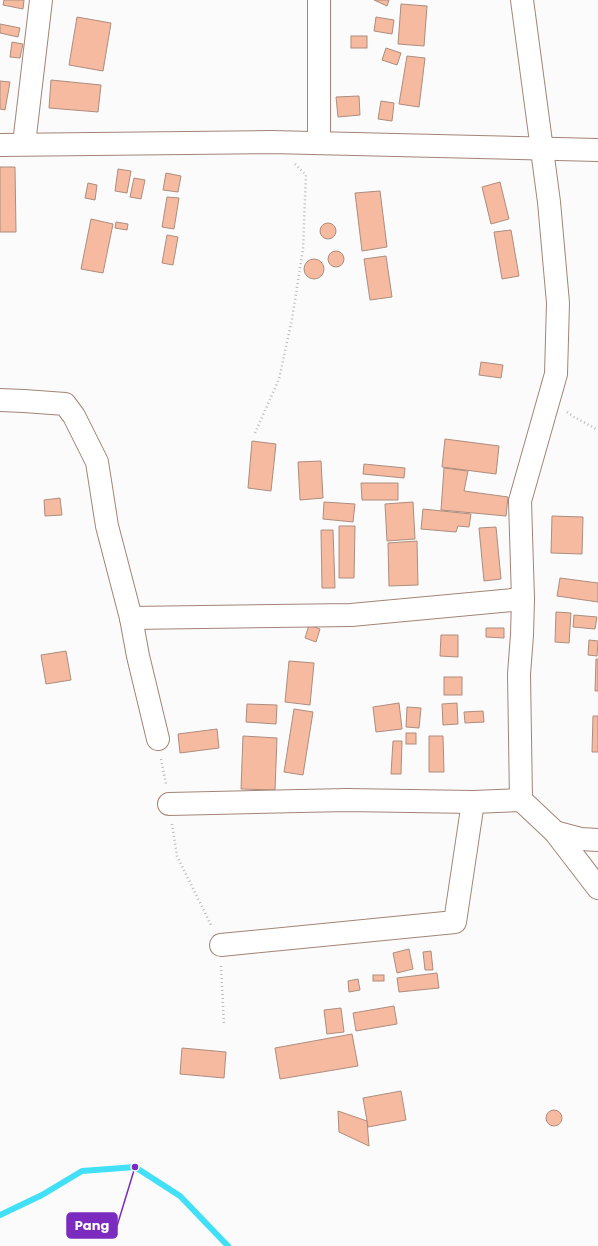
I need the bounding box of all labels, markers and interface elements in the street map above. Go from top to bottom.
callout: Pang [67,1213,117,1238]
text: Pang [75,1216,109,1235]

